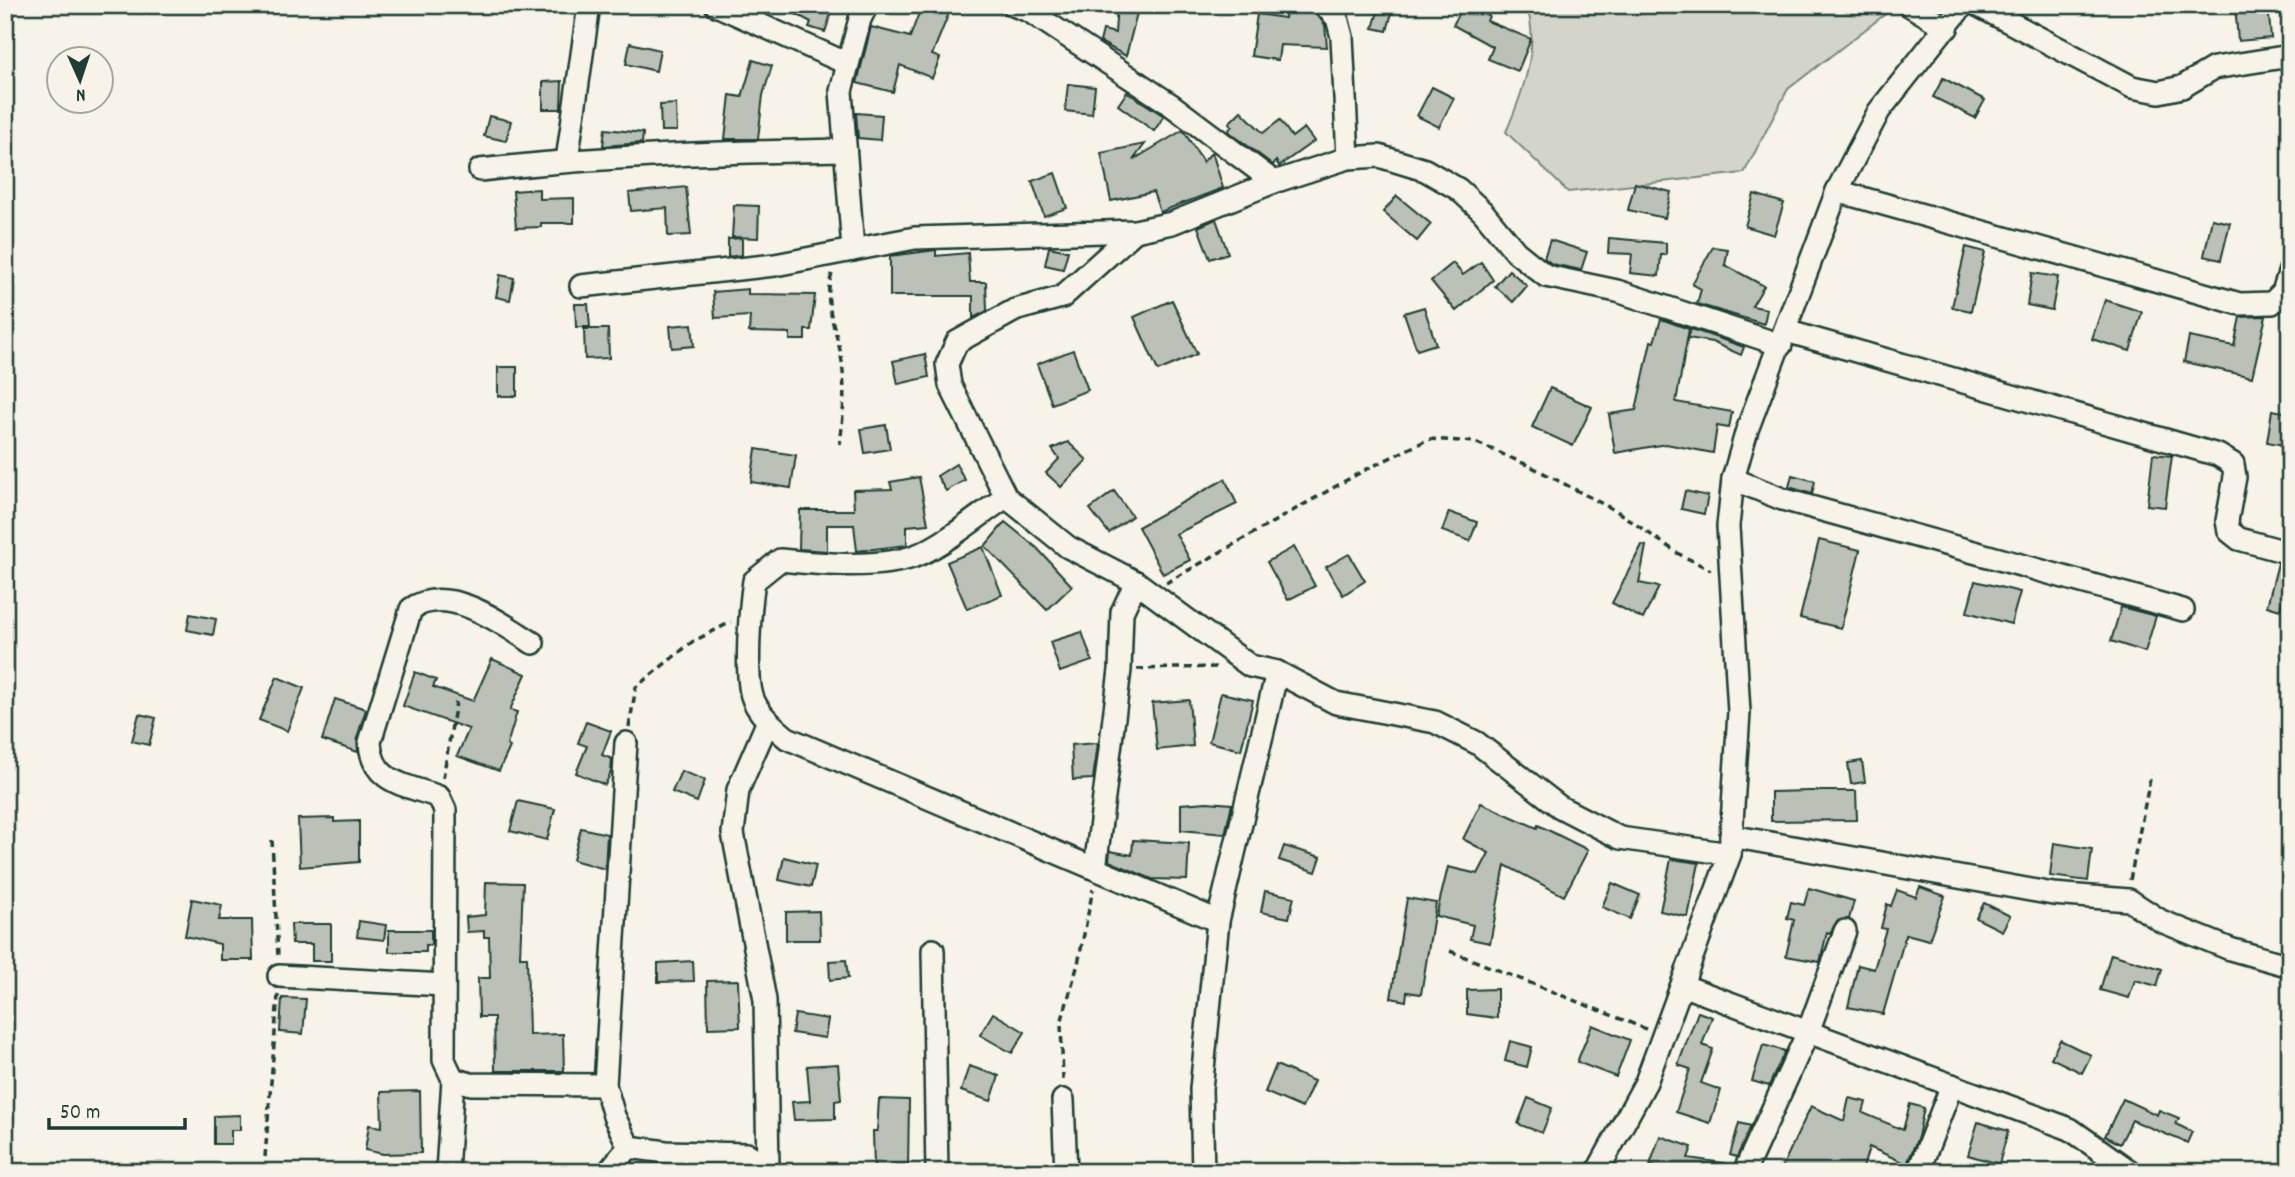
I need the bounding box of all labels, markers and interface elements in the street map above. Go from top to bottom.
north arrow [46,46,116,116]
text: N [75,80,86,107]
scale bar [49,1086,186,1130]
text: 50 m [60,1099,100,1129]

